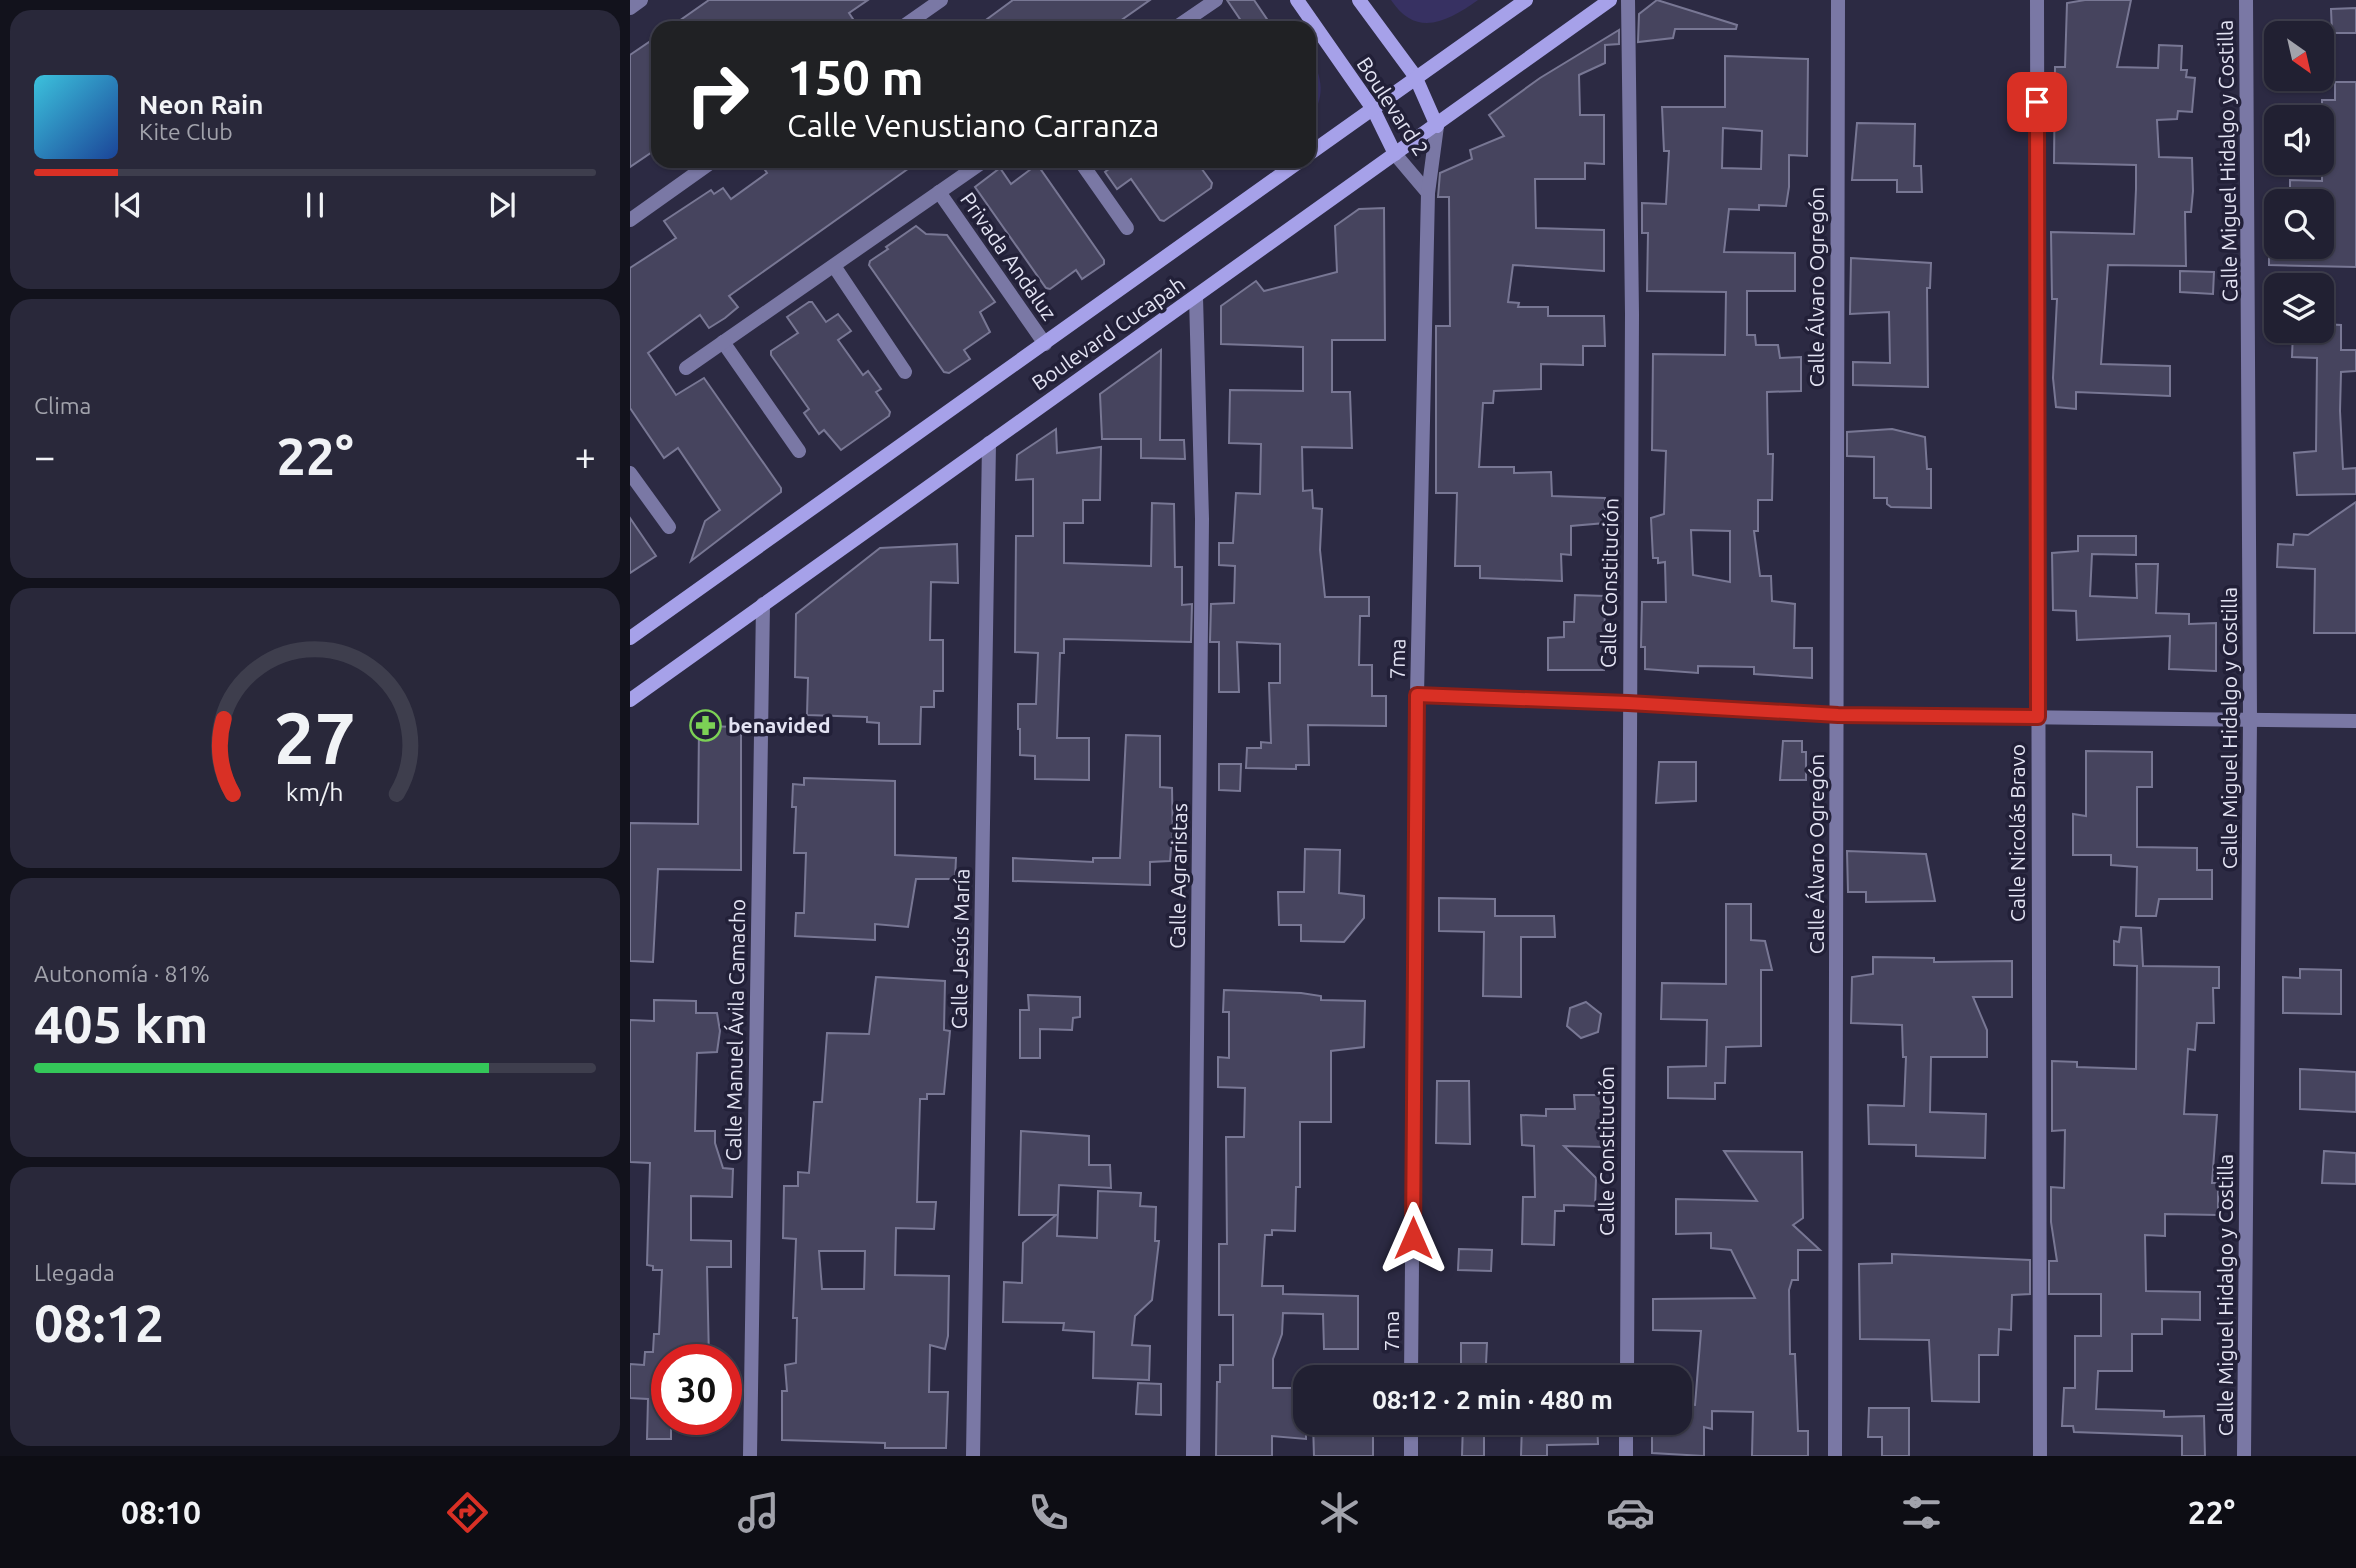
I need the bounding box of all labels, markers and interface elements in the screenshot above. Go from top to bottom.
street label: Calle Miguel Hidalgo y Costilla [2213,20,2241,302]
north arrow [2264,21,2334,91]
map controls [2264,21,2334,343]
icon: right [672,49,763,140]
text: 150 m [787,49,924,104]
street label: Boulevard 2 [1352,52,1434,160]
pin [2007,72,2067,132]
icon: arrive [2018,83,2056,121]
text: Neon Rain [139,90,264,119]
button: sound [2264,105,2334,175]
text: Calle Venustiano Carranza [787,107,1159,143]
text: Kite Club [139,119,233,144]
icon: previous [109,186,147,224]
icon: pause [296,186,334,224]
icon: next [483,186,521,224]
street label: Calle Álvaro Ogregón [1804,187,1828,387]
street label: Privada Andaluz [956,188,1062,324]
button: search [2264,189,2334,259]
street label: Boulevard Cucapah [1027,271,1189,395]
button: layers [2264,273,2334,343]
text: Clima [34,393,91,418]
text: 22° [276,427,354,485]
text: − [34,435,55,477]
text: + [575,435,596,477]
street label: Calle Constitución [1596,498,1622,668]
street label: Calle Miguel Hidalgo y Costilla [2217,587,2241,869]
street label: 7ma [1385,638,1409,680]
text: 27 [274,696,356,778]
pharmacy icon: benavided [688,708,722,742]
place label: benavided [728,713,830,737]
street label: Calle Nicolás Bravo [2005,744,2029,922]
street label: Calle Álvaro Ogregón [1804,754,1828,954]
text: km/h [286,778,344,806]
street label: Calle Agraristas [1165,803,1191,949]
street label: Calle Jesús María [947,868,973,1030]
street label: Calle Manuel Ávila Camacho [721,899,749,1161]
text: Autonomía · 81% [34,961,210,986]
text: 405 km [34,995,208,1053]
street label: Calle Constitución [1594,1066,1618,1236]
street label: Calle Miguel Hidalgo y Costilla [2213,1154,2237,1436]
position arrow [1376,1201,1450,1275]
text: Llegada [34,1260,115,1285]
text: 08:12 [34,1294,164,1352]
street label: 7ma [1379,1311,1403,1351]
speed limit sign: 30 [651,1344,742,1435]
text: 08:12 · 2 min · 480 m [1372,1385,1613,1414]
icon: directions [443,1488,492,1537]
icon: music [734,1488,783,1537]
icon: phone [1024,1488,1073,1537]
icon: climate [1315,1488,1364,1537]
icon: car [1606,1488,1655,1537]
icon: filters [1897,1488,1946,1537]
text: 08:10 [121,1494,201,1530]
text: 22° [2188,1494,2235,1530]

